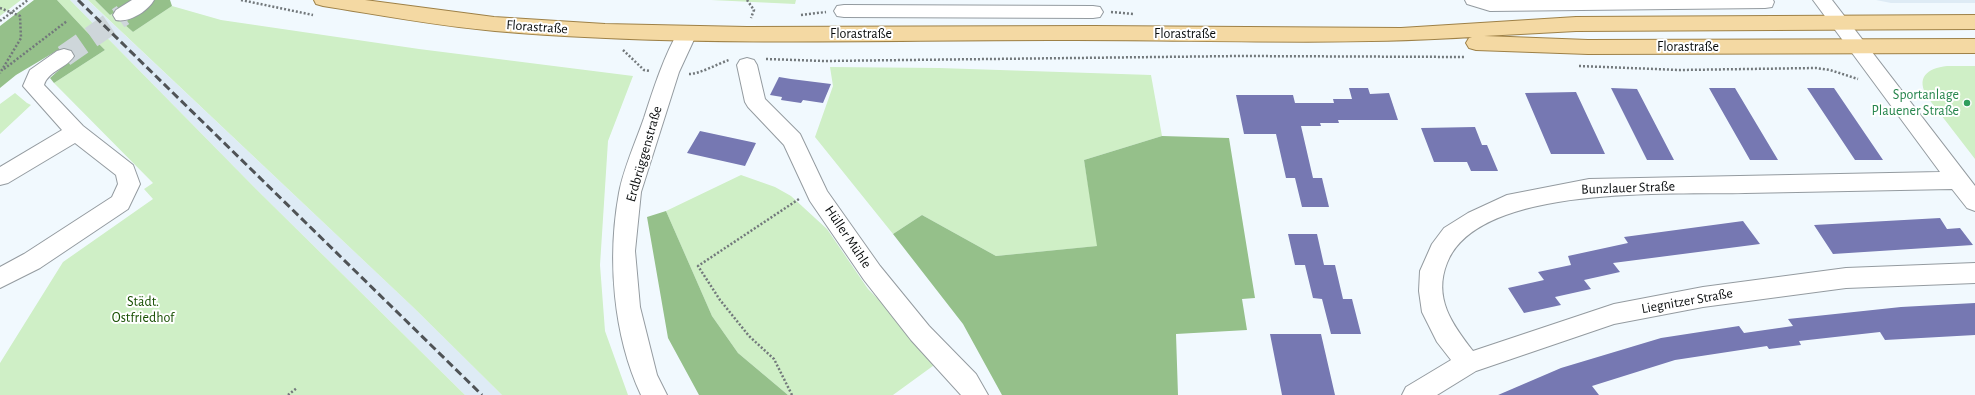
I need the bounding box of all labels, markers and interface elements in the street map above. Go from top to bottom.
street label: Florastraße [506,16,568,38]
street label: Florastraße [830,26,892,42]
street label: Florastraße [1154,26,1216,42]
street label: Florastraße [1657,39,1719,55]
place label: Sportanlage Plauener Straße [1872,87,1959,120]
marker: Sportanlage Plauener Straße [1962,98,1972,108]
street label: Erdbrüggenstraße [622,104,666,204]
street label: Bunzlauer Straße [1581,178,1675,198]
street label: Hüller Mühle [821,203,875,271]
street label: Liegnitzer Straße [1640,285,1734,317]
park label: Städt. Ostfriedhof [112,294,174,326]

